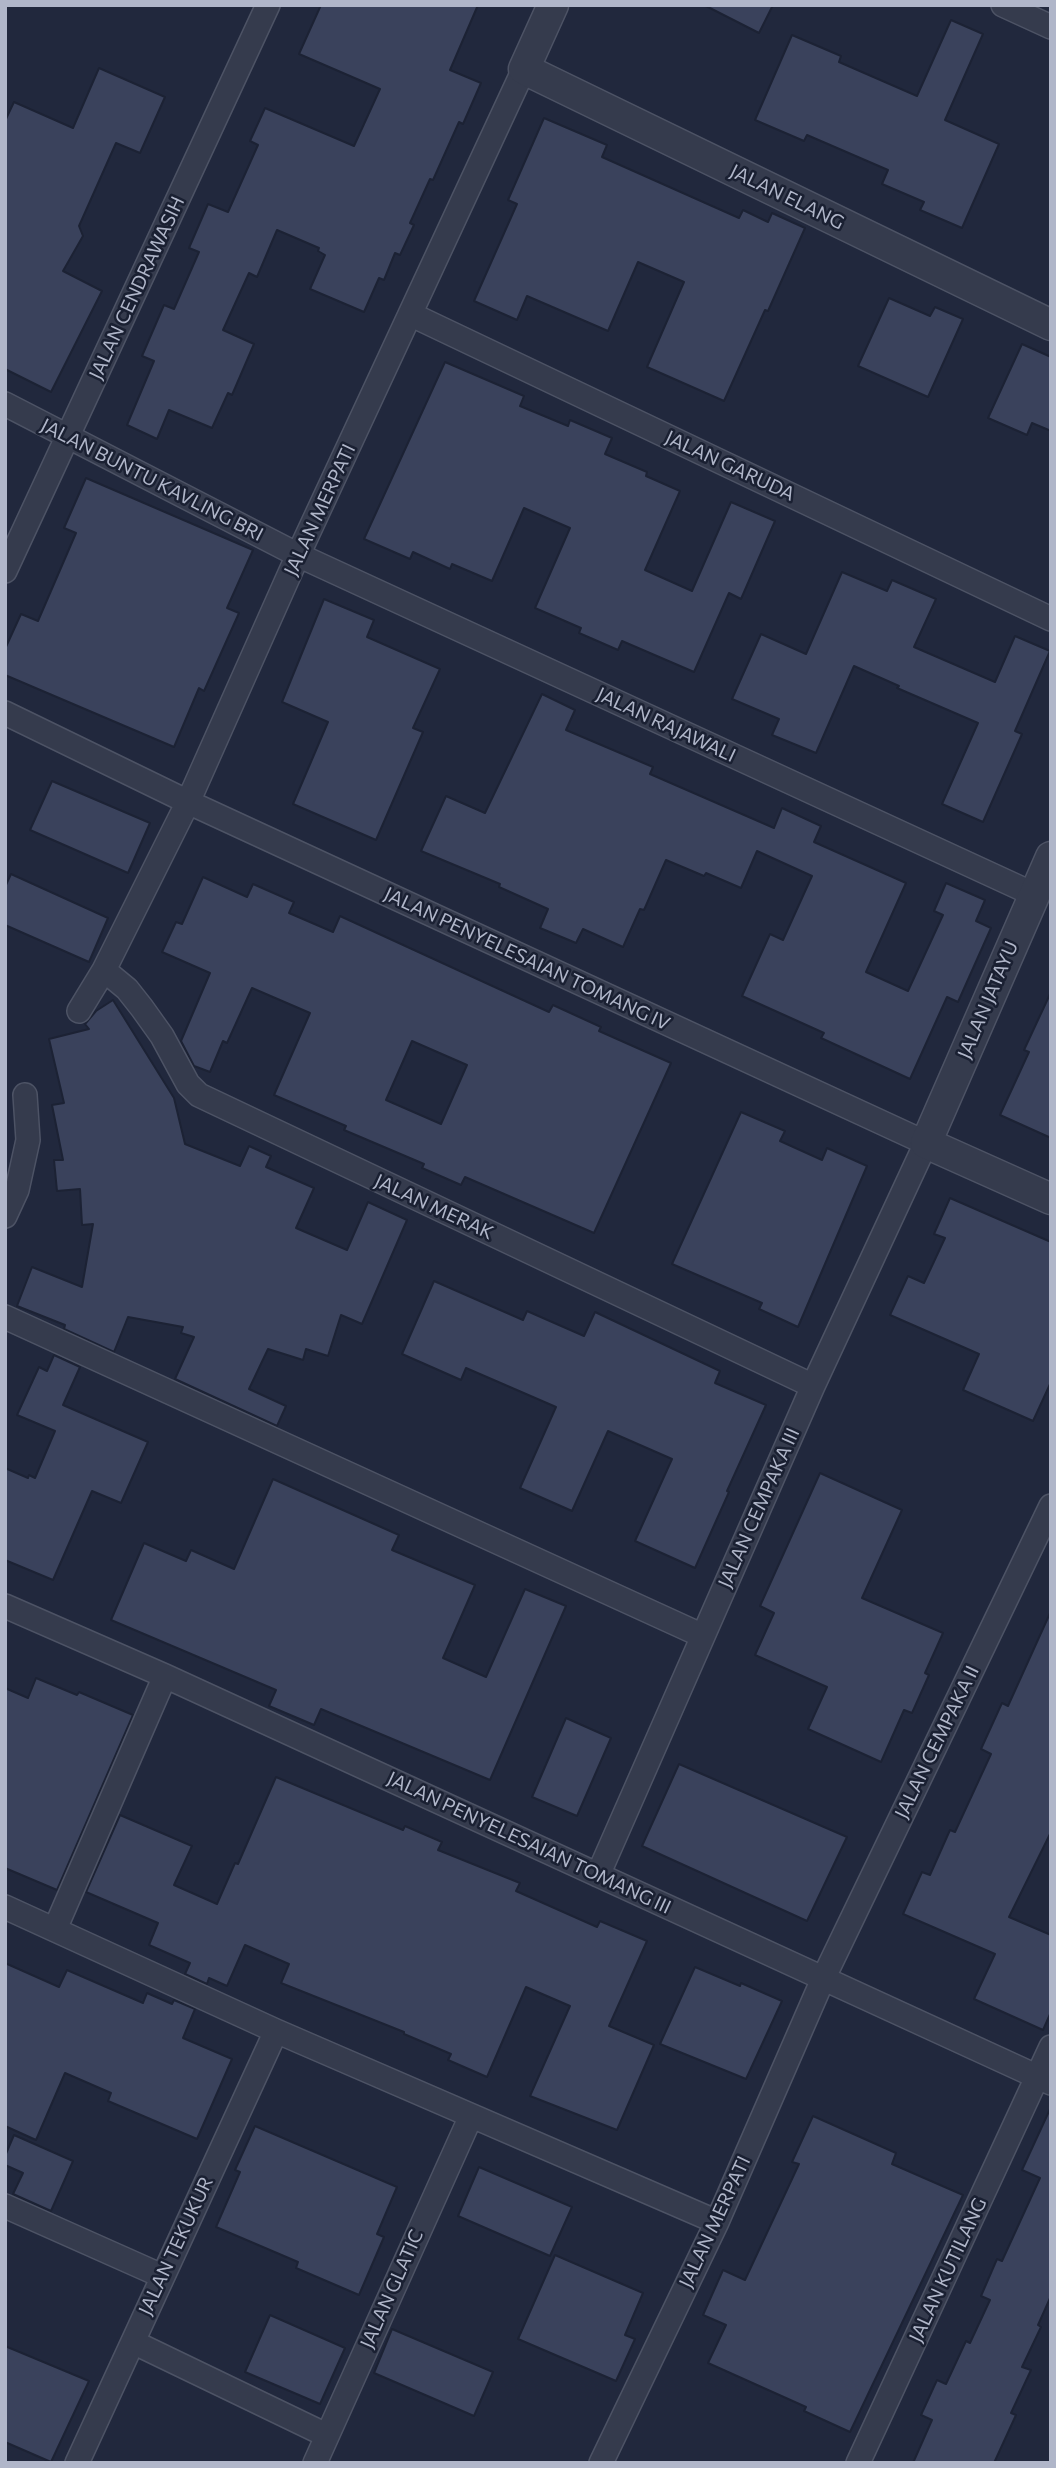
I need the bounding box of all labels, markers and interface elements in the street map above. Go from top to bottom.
street label: JALAN ELANG [726,160,848,234]
street label: JALAN CENDRAWASIH [85,193,189,383]
street label: JALAN BUNTU KAVLING BRI [37,414,267,546]
street label: JALAN GARUDA [662,426,798,506]
street label: JALAN MERPATI [280,441,360,579]
street label: JALAN RAJAWALI [593,683,739,767]
street label: JALAN PENYELESAIAN TOMANG IV [380,883,674,1035]
street label: JALAN JATAYU [953,938,1023,1062]
street label: JALAN MERAK [371,1169,497,1245]
street label: JALAN CEMPAKA III [713,1425,805,1591]
street label: JALAN CEMPAKA II [890,1662,984,1822]
street label: JALAN PENYELESAIAN TOMANG III [384,1767,674,1919]
street label: JALAN MERPATI [675,2153,755,2291]
street label: JALAN TEKUKUR [134,2173,218,2319]
street label: JALAN KUTILANG [905,2194,991,2346]
street label: JALAN GLATIC [356,2226,428,2352]

